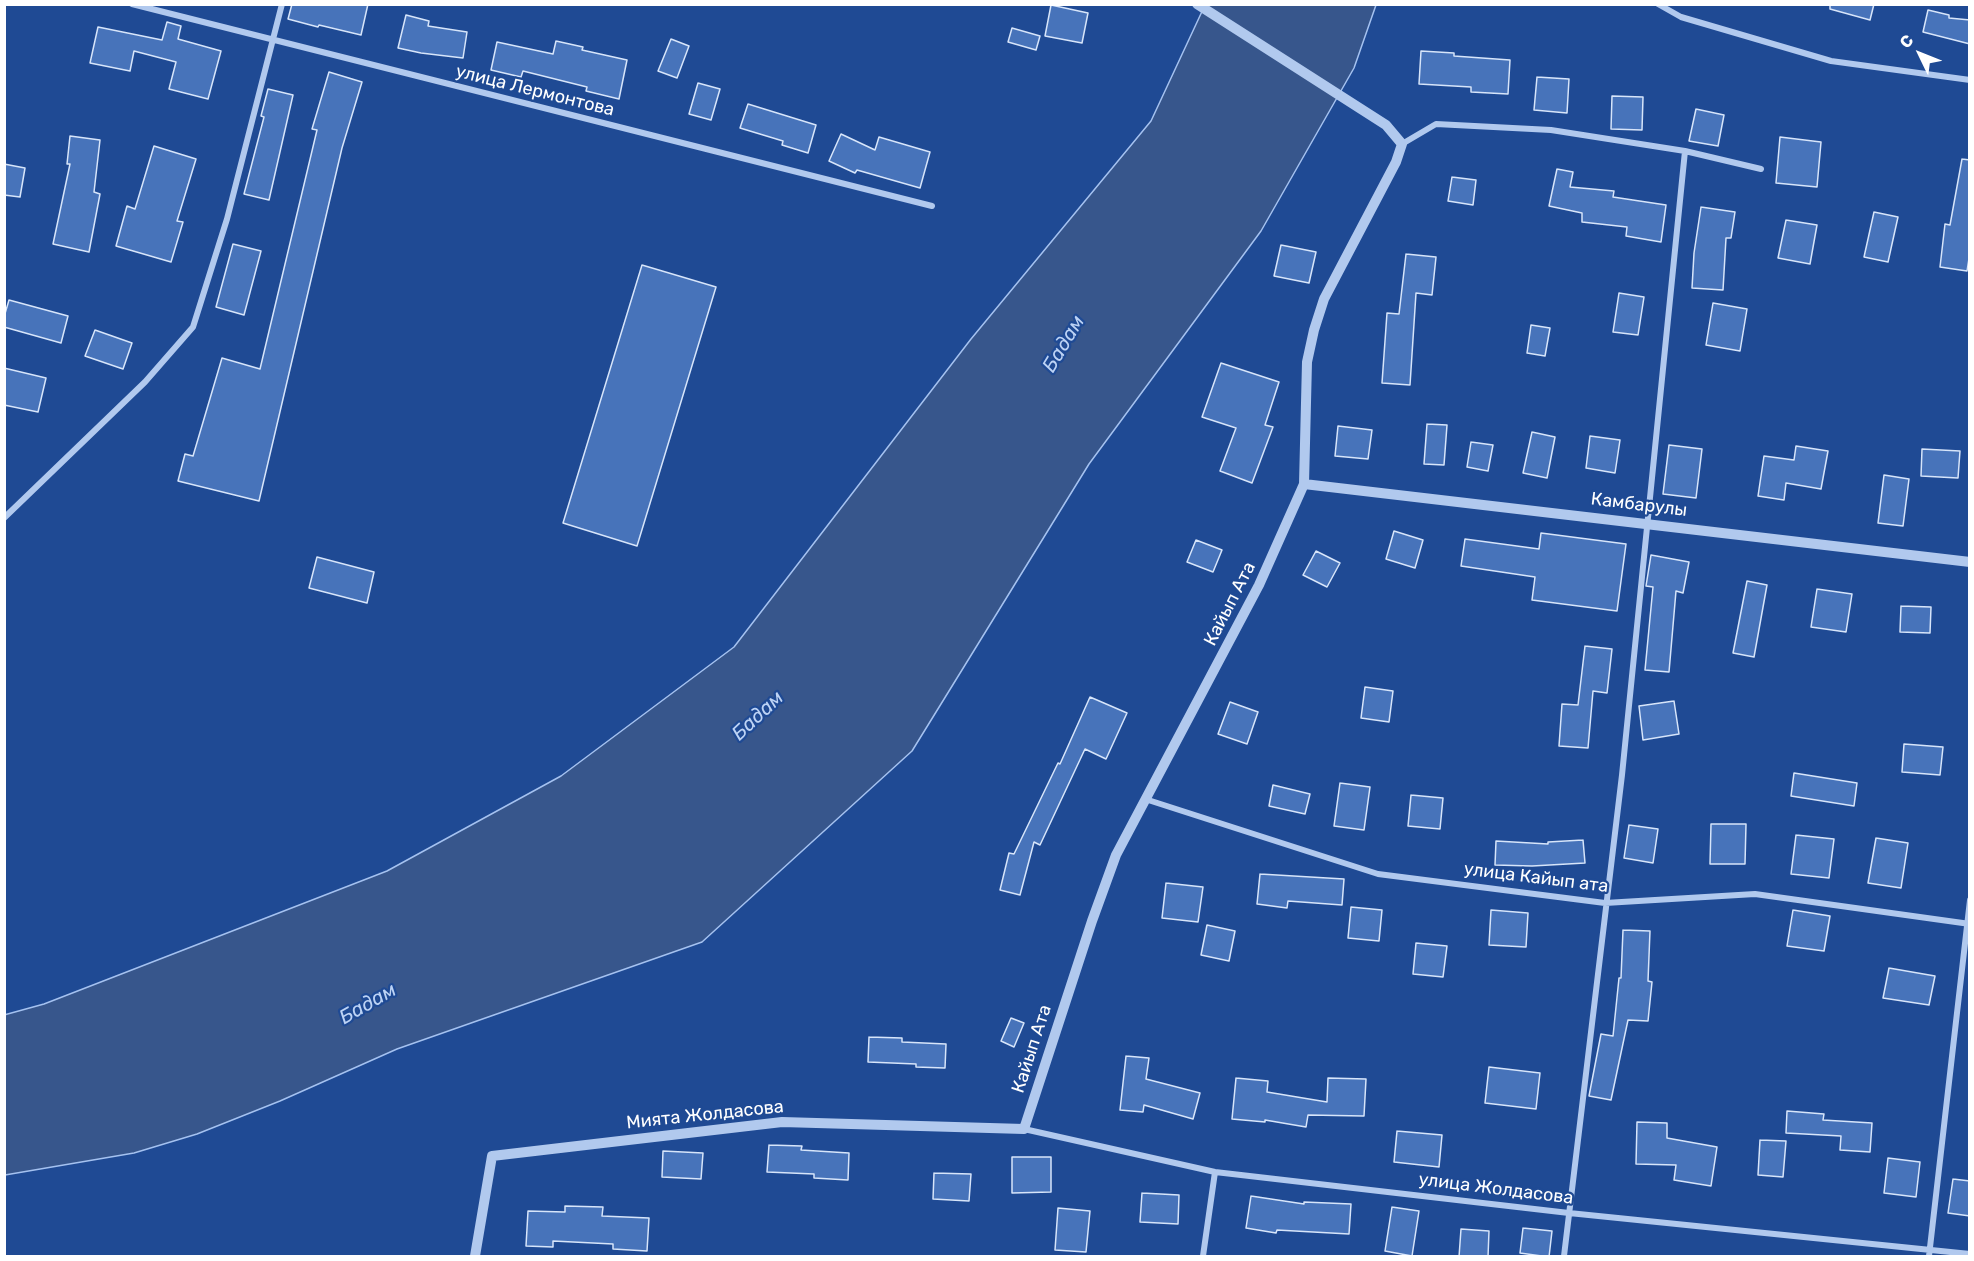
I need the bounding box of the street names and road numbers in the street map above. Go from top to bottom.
street label: улица Лермонтова [453,61,617,121]
street label: Камбарулы [1590,488,1688,522]
street label: Кайып Ата [1200,558,1260,650]
street label: улица Кайып ата [1462,858,1610,898]
street label: Кайып Ата [1008,1002,1056,1096]
street label: Мията Жолдасова [625,1096,785,1134]
street label: улица Жолдасова [1417,1169,1575,1209]

